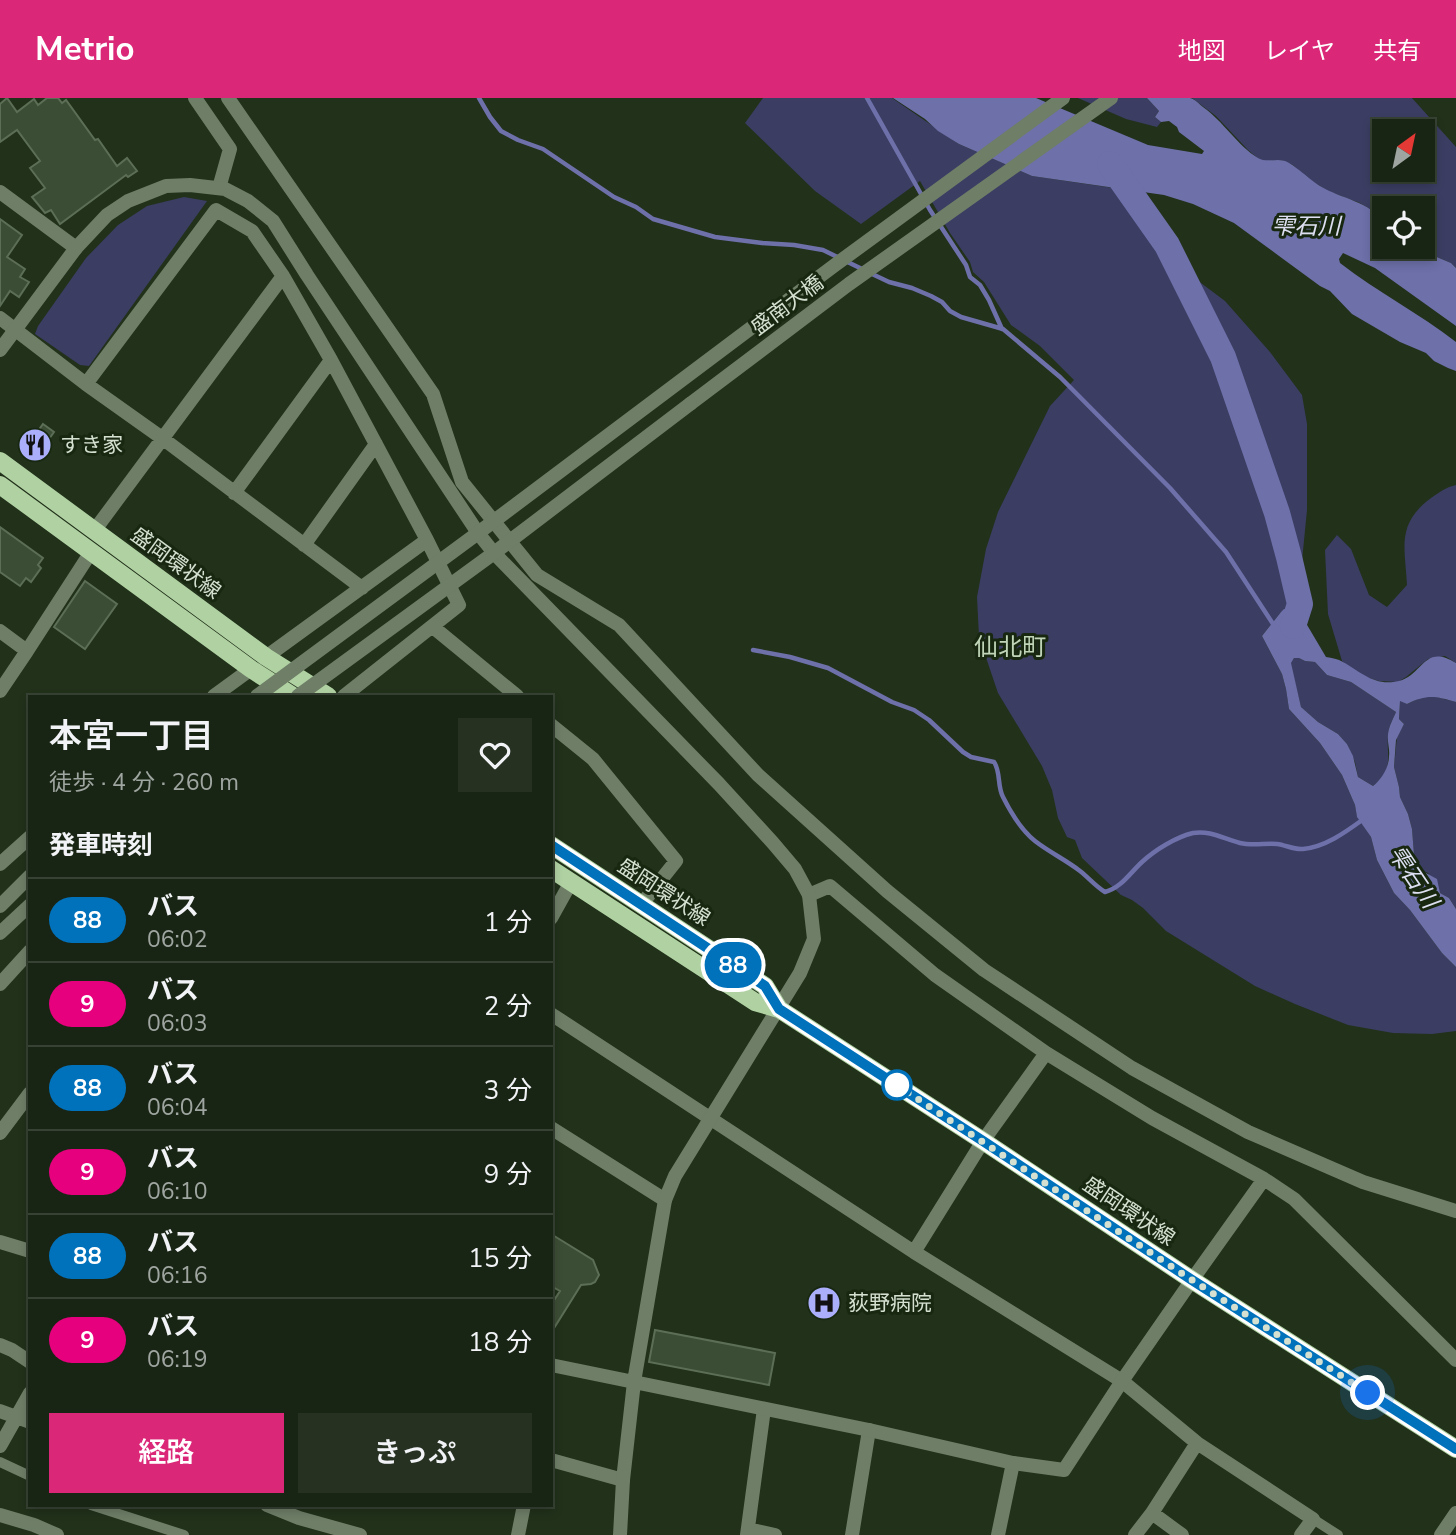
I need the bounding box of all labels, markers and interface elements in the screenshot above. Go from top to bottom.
text: Metrio [35,27,135,72]
text: 地図 [1178,35,1226,67]
text: レイヤ [1264,35,1335,67]
text: 共有 [1373,35,1421,67]
north arrow [1372,119,1435,182]
map controls [1372,119,1435,259]
button: locate [1372,196,1435,259]
water label: 雫石川 [1272,211,1344,242]
street label: 盛南大橋 [745,269,829,341]
restaurant icon: すき家 [16,426,54,464]
place label: すき家 [60,431,123,459]
street label: 盛岡環状線 [125,521,227,605]
district label: 仙北町 [974,631,1046,663]
text: 本宮一丁目 [49,714,214,759]
button: heart [458,718,532,792]
text: 徒歩 · 4 分 · 260 m [49,767,239,798]
text: 発車時刻 [49,828,153,863]
water label: 雫石川 [1381,840,1447,917]
street label: 盛岡環状線 [612,852,716,932]
text: バス [147,889,199,924]
text: 88 [73,904,102,936]
text: 1 分 [484,905,532,940]
text: 06:02 [147,924,207,955]
line badge: 88 [702,942,764,988]
text: 88 [719,949,747,981]
text: バス [147,973,199,1008]
text: 9 [80,988,95,1020]
text: 2 分 [484,989,532,1024]
text: 06:03 [147,1008,207,1039]
text: バス [147,1057,199,1092]
unlabelled marker [882,1070,912,1100]
text: 88 [73,1072,102,1104]
text: 3 分 [484,1073,532,1108]
text: 06:04 [147,1092,207,1123]
text: バス [147,1141,199,1176]
text: 9 [80,1156,95,1188]
text: 9 分 [484,1157,532,1192]
street label: 盛岡環状線 [1078,1170,1180,1252]
text: 06:10 [147,1176,207,1207]
text: バス [147,1225,199,1260]
text: 88 [73,1240,102,1272]
text: 15 分 [468,1241,532,1276]
text: 06:16 [147,1260,207,1291]
hospital icon: 荻野病院 [805,1284,843,1322]
place label: 荻野病院 [848,1289,932,1317]
text: バス [147,1309,199,1344]
text: 9 [80,1324,95,1356]
text: 18 分 [468,1325,532,1360]
text: 06:19 [147,1344,207,1375]
your location [1350,1375,1385,1410]
button: 経路 [49,1413,284,1493]
button: きっぷ [298,1413,532,1493]

